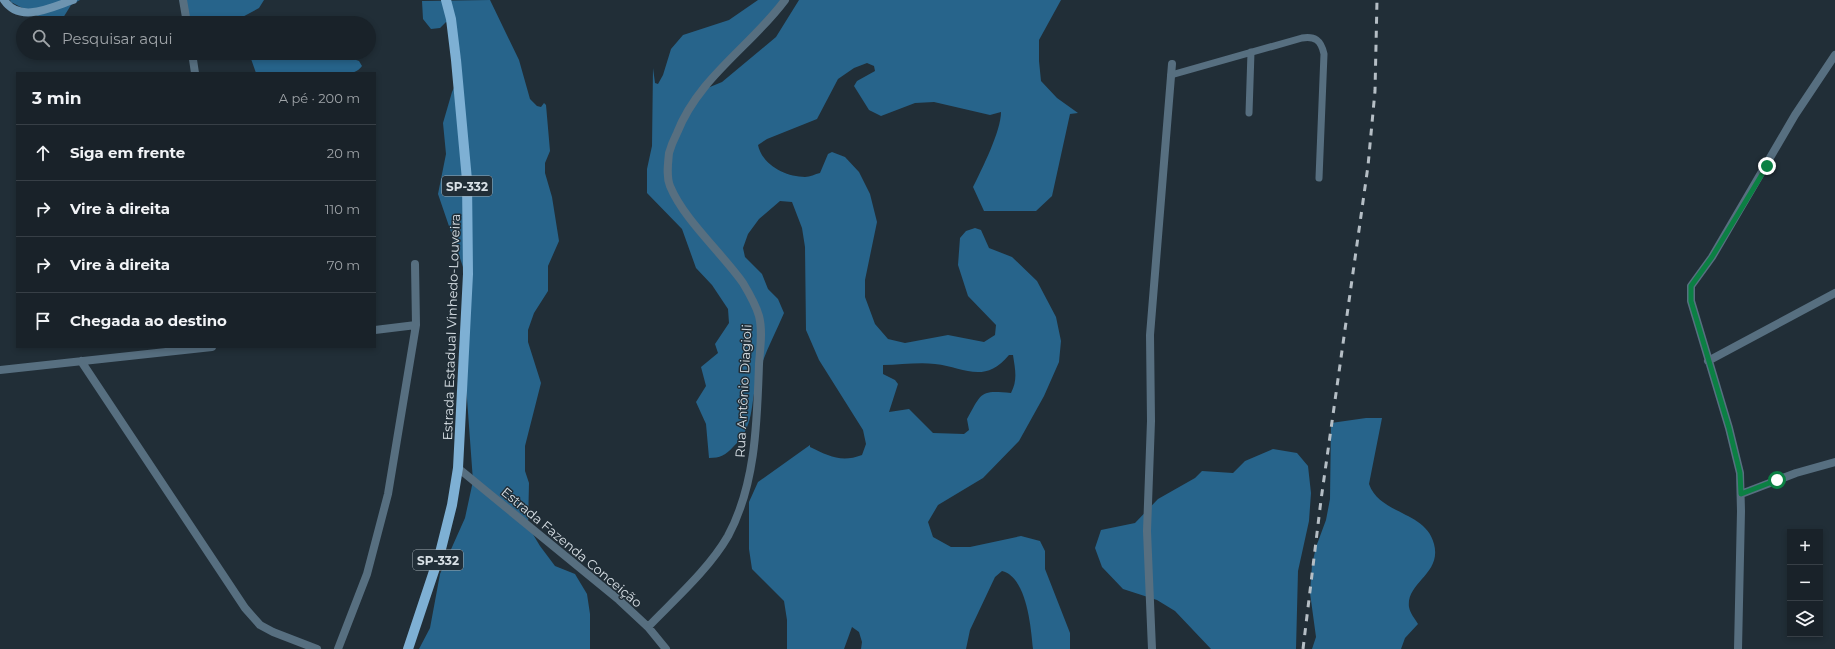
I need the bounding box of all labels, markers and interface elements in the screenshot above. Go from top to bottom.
search box [16,16,376,60]
icon: search [30,27,52,49]
text: Pesquisar aqui [62,29,173,48]
text: 3 min [32,88,82,108]
text: A pé · 200 m [279,90,360,106]
icon: ahead [32,142,54,164]
text: Siga em frente [70,143,185,162]
text: 20 m [327,145,360,161]
route end [1758,157,1776,175]
road number: SP-332 [442,176,492,196]
icon: right [32,198,54,220]
text: Vire à direita [70,199,170,218]
text: 110 m [325,201,360,217]
street label: Estrada Estadual Vinhedo-Louveira [439,213,463,441]
icon: right [32,254,54,276]
text: Vire à direita [70,255,170,274]
text: 70 m [327,257,360,273]
icon: arrive [32,310,54,332]
text: Chegada ao destino [70,311,227,330]
street label: Rua Antônio Diagioli [732,324,754,458]
route start [1768,471,1786,489]
street label: Estrada Fazenda Conceição [498,483,646,611]
map controls [1787,529,1823,637]
button: + [1787,529,1823,565]
road number: SP-332 [413,550,463,570]
button: − [1787,565,1823,601]
button: layers [1787,601,1823,637]

